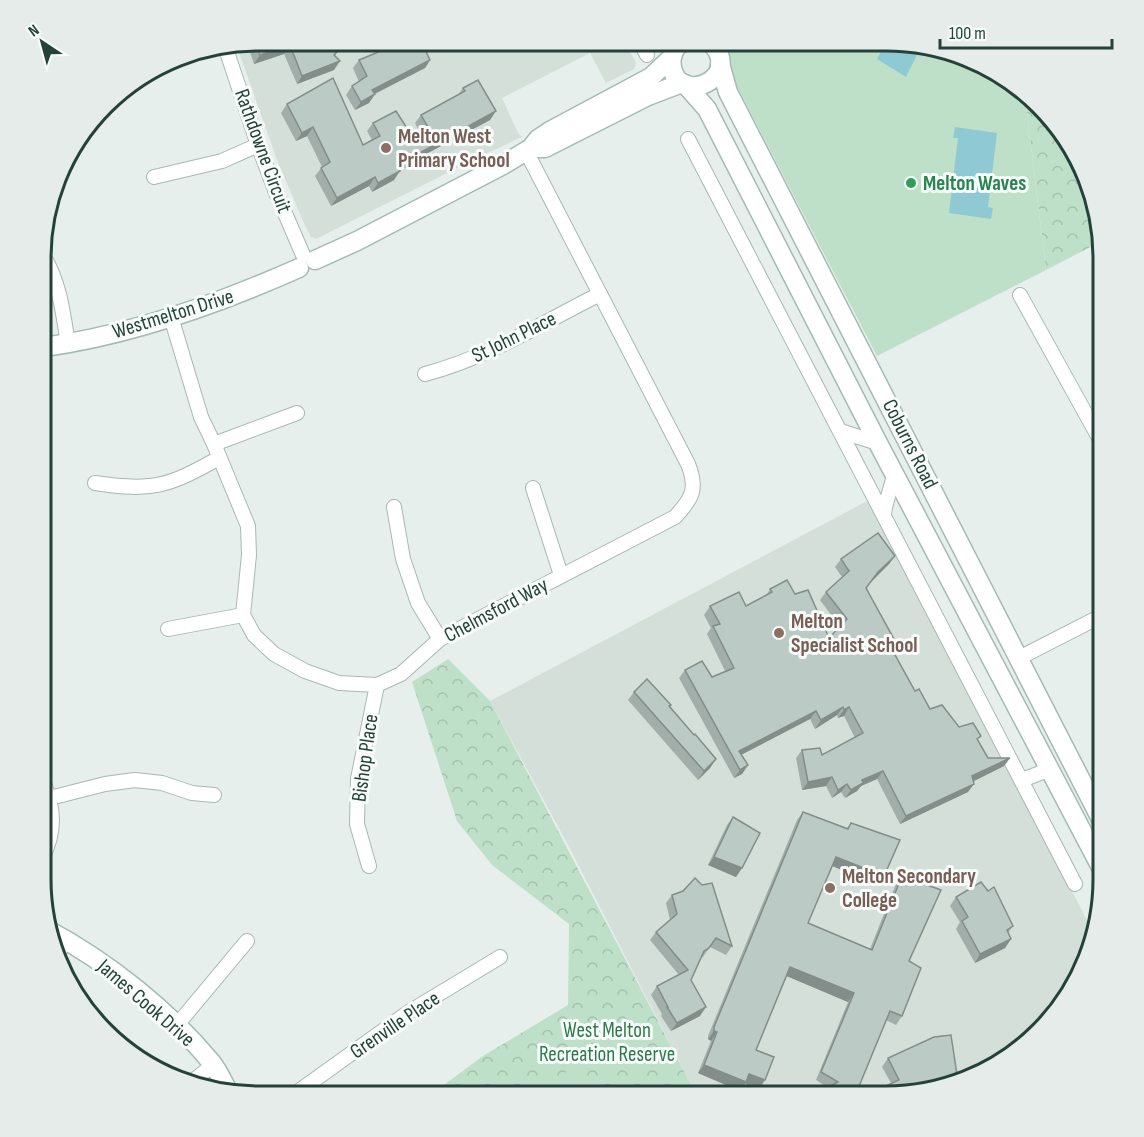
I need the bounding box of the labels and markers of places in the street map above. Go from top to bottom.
place label: Melton West Primary School [398,124,510,173]
marker: Melton West Primary School [379,141,393,155]
place label: Melton Waves [923,171,1026,196]
marker: Melton Waves [904,176,918,190]
place label: Melton Specialist School [791,609,918,658]
marker: Melton Specialist School [772,626,786,640]
place label: Melton Secondary College [842,864,976,913]
marker: Melton Secondary College [823,881,837,895]

